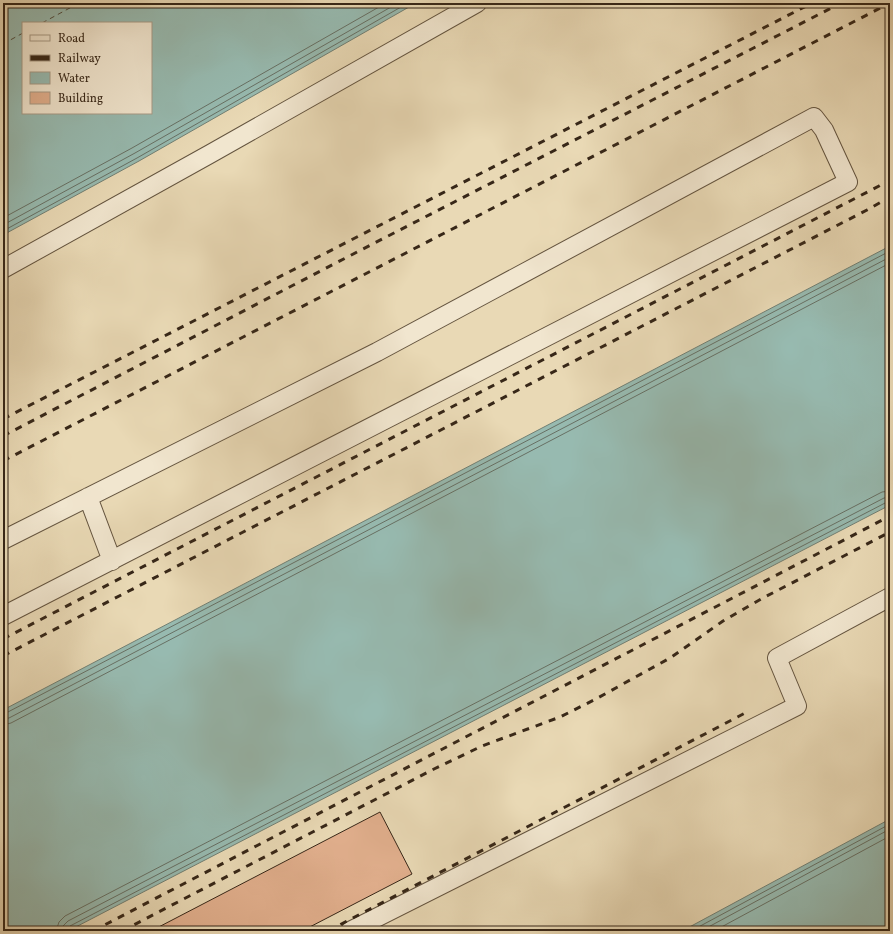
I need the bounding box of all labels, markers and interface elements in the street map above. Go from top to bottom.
legend [22,22,152,114]
text: Road [58,31,85,47]
text: Railway [58,51,101,67]
text: Water [58,71,90,87]
text: Building [58,91,103,107]

